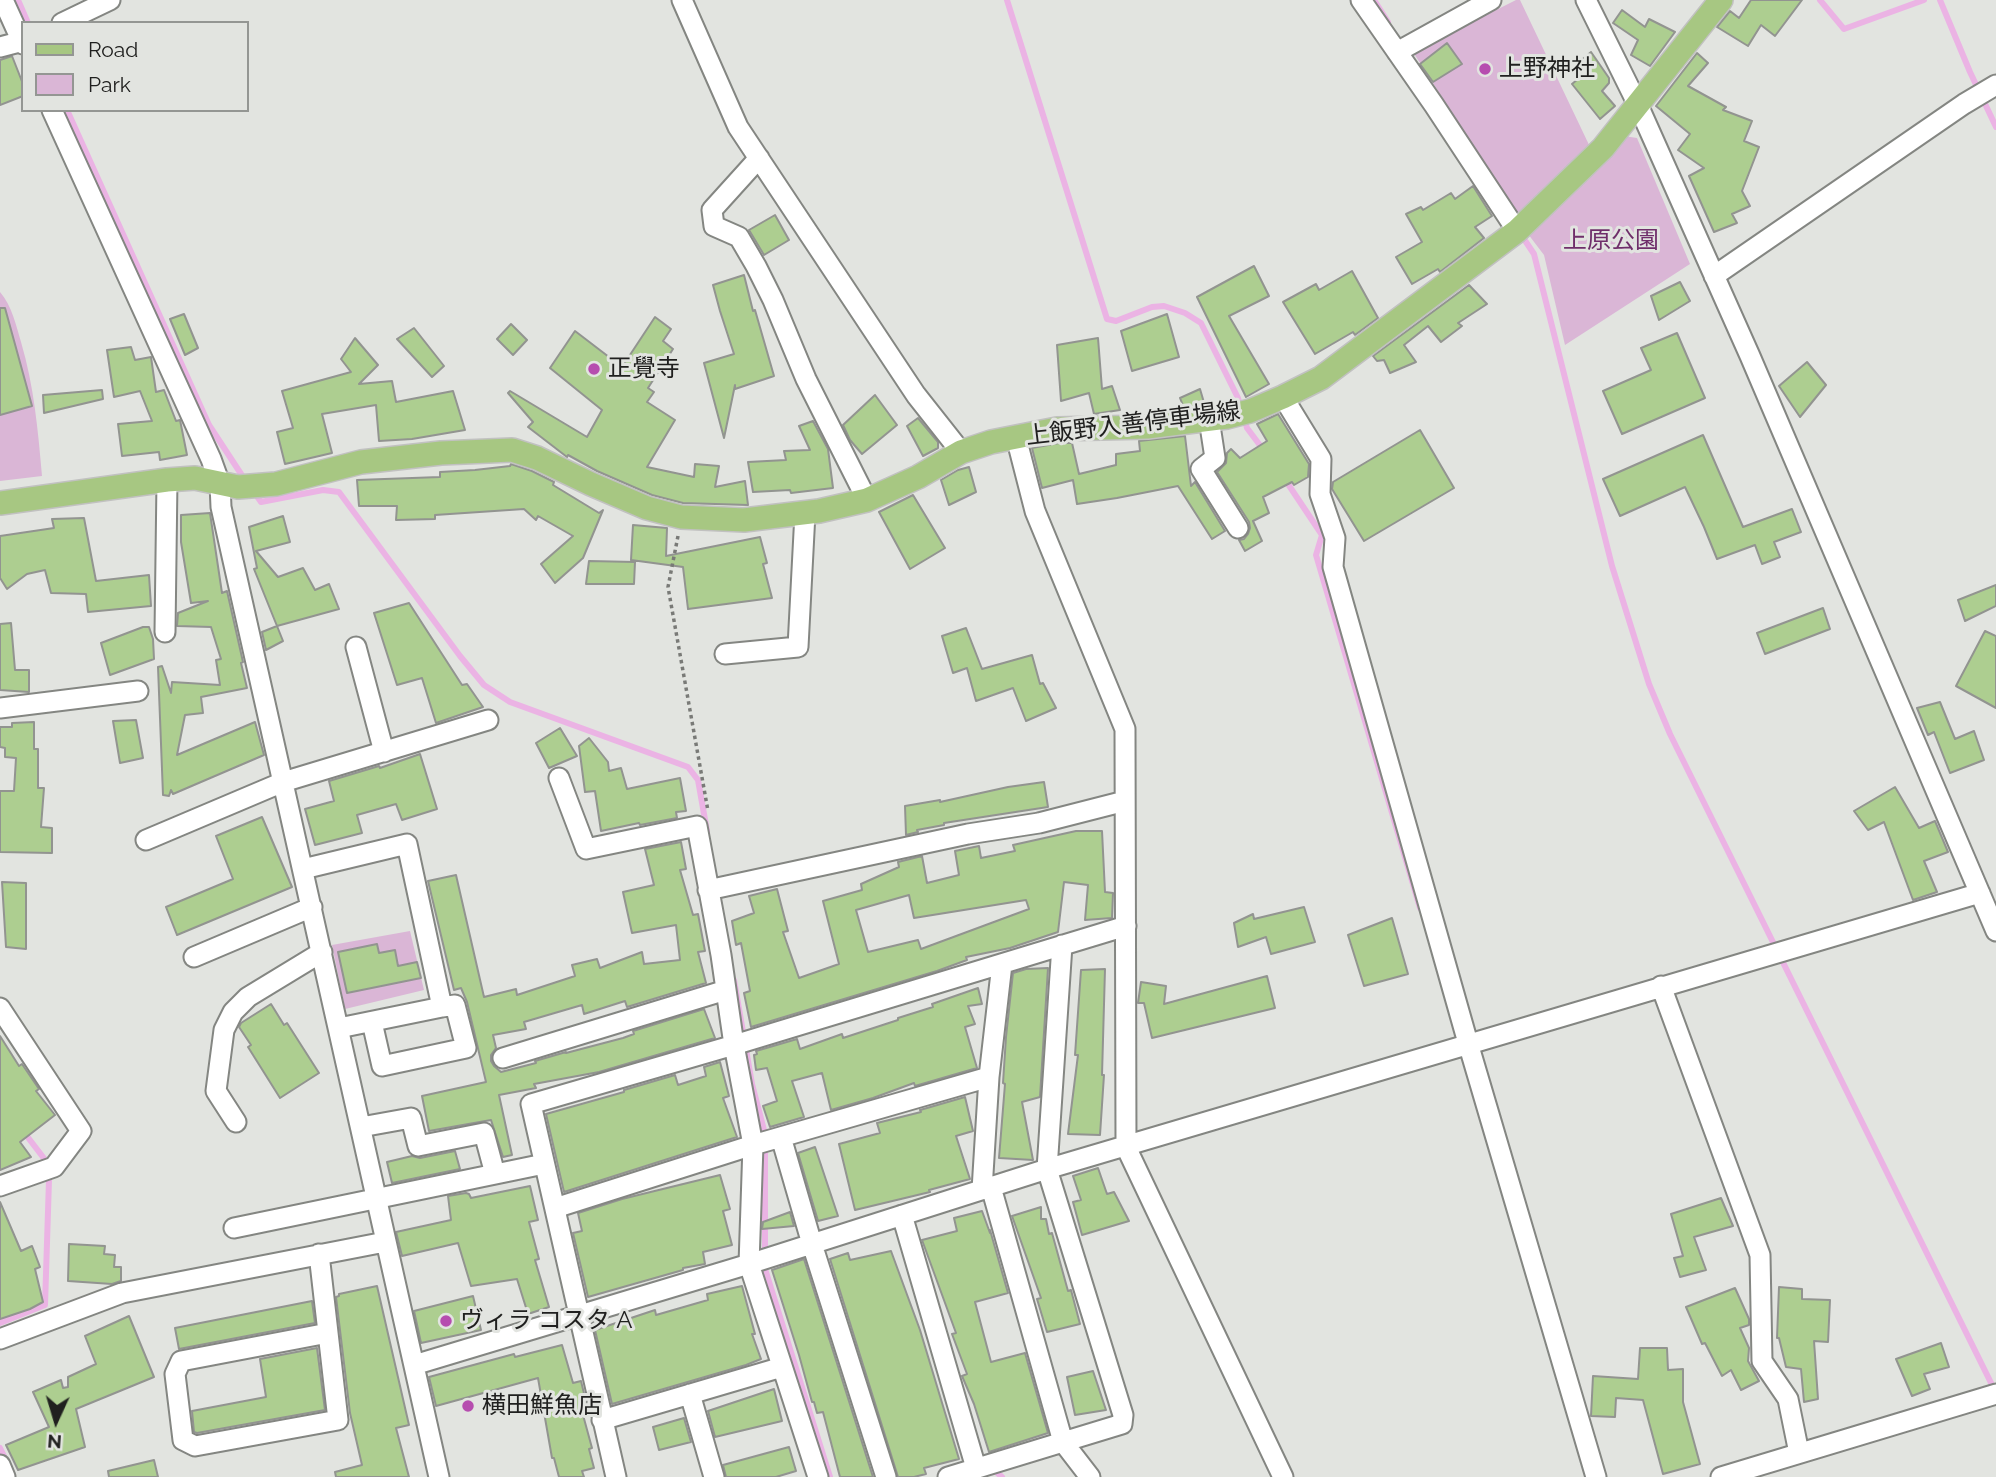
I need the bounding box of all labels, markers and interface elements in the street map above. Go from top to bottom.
legend [21,21,248,112]
text: Road [88,37,138,62]
place label: 上野神社 [1499,55,1595,83]
marker: 上野神社 [1477,61,1493,77]
text: Park [88,72,131,97]
park label: 上原公園 [1563,227,1659,255]
place label: 正覺寺 [608,355,680,383]
marker: 正覺寺 [586,361,602,377]
street label: 上飯野入善停車場線 [1024,397,1242,451]
place label: ヴィラ コスタ A [460,1307,632,1335]
marker: ヴィラ コスタ A [438,1313,454,1329]
north arrow [21,1386,91,1456]
place label: 横田鮮魚店 [482,1392,602,1420]
marker: 横田鮮魚店 [460,1398,476,1414]
text: N [47,1430,63,1453]

